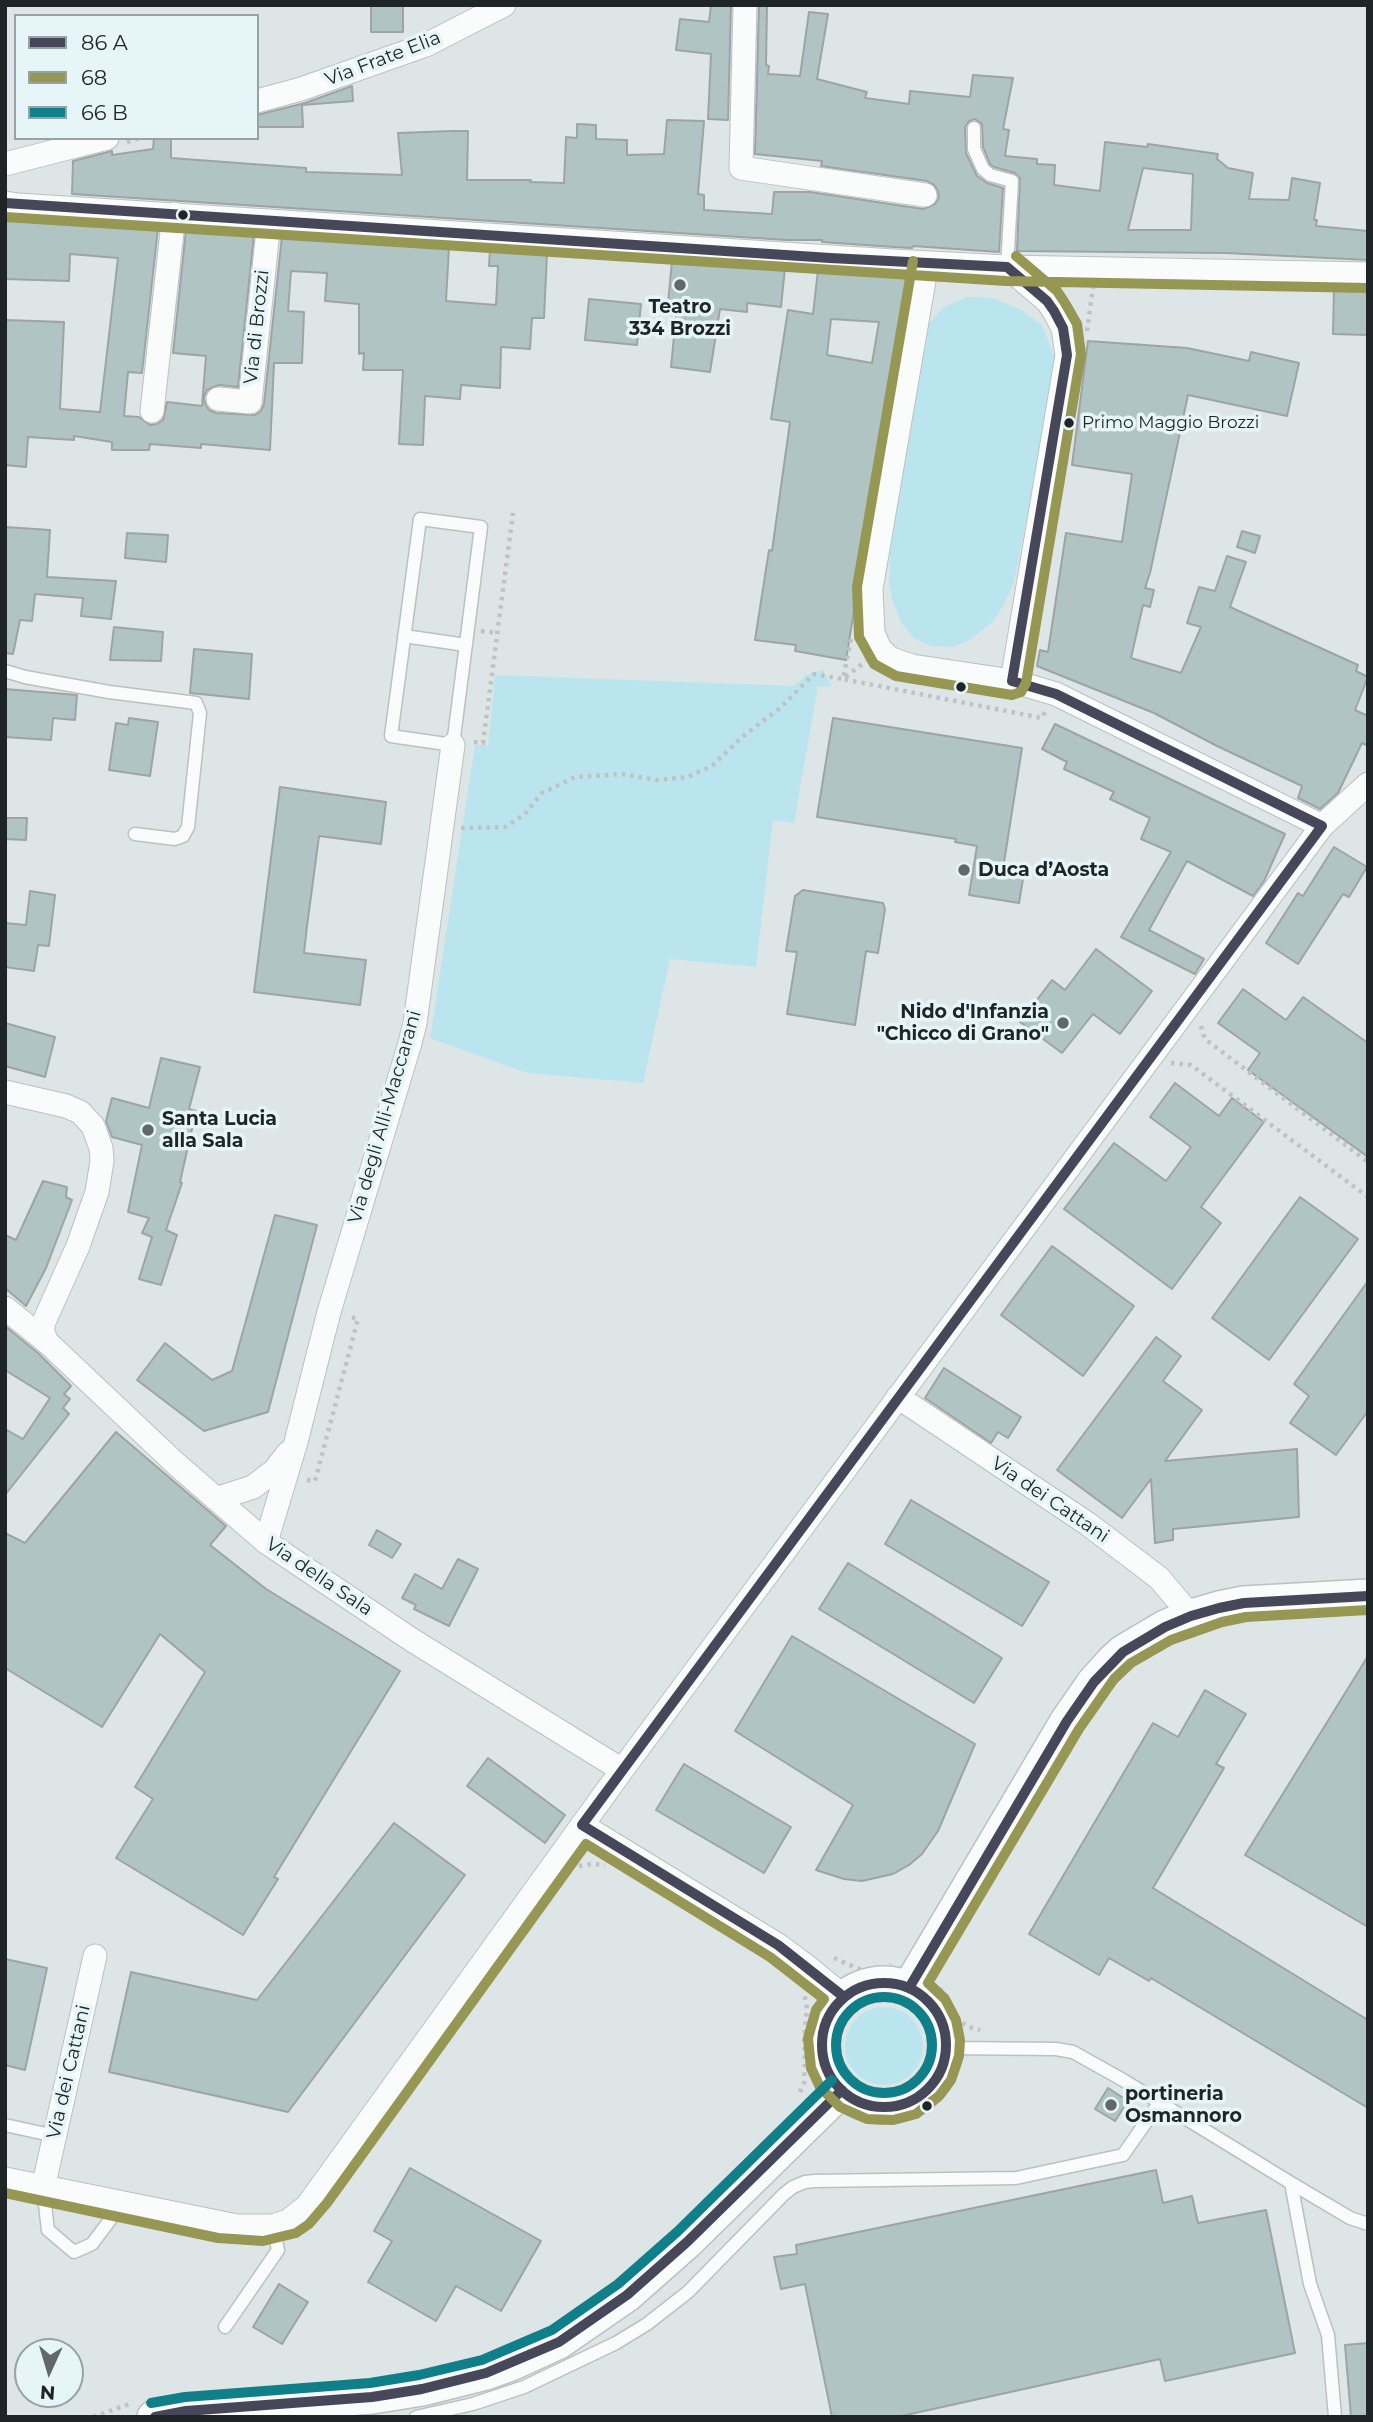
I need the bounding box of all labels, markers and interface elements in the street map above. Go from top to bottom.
legend [14,14,259,140]
street label: Via Frate Elia [322,26,444,92]
text: 86 A [81,30,128,55]
text: 68 [81,65,107,90]
text: 66 B [81,100,128,125]
unlabelled marker [176,208,190,222]
street label: Via di Brozzi [240,269,274,385]
marker: Teatro 334 Brozzi [672,277,688,293]
place label: Teatro 334 Brozzi [629,296,731,340]
place label: Primo Maggio Brozzi [1082,413,1259,433]
marker: Primo Maggio Brozzi [1062,416,1076,430]
unlabelled marker [954,680,968,694]
place label: Duca d’Aosta [978,859,1109,881]
marker: Duca d’Aosta [956,862,972,878]
place label: Nido d'Infanzia "Chicco di Grano" [877,1001,1049,1045]
street label: Via degli Alli-Maccarani [344,1008,426,1226]
marker: Nido d'Infanzia "Chicco di Grano" [1055,1015,1071,1031]
place label: Santa Lucia alla Sala [162,1108,277,1152]
marker: Santa Lucia alla Sala [140,1122,156,1138]
street label: Via dei Cattani [987,1452,1113,1548]
street label: Via della Sala [261,1533,377,1621]
street label: Via dei Cattani [42,2003,96,2141]
place label: portineria Osmannoro [1125,2083,1242,2127]
marker: portineria Osmannoro [1103,2097,1119,2113]
unlabelled marker [920,2099,934,2113]
north arrow [14,2338,84,2408]
text: N [39,2380,56,2404]

